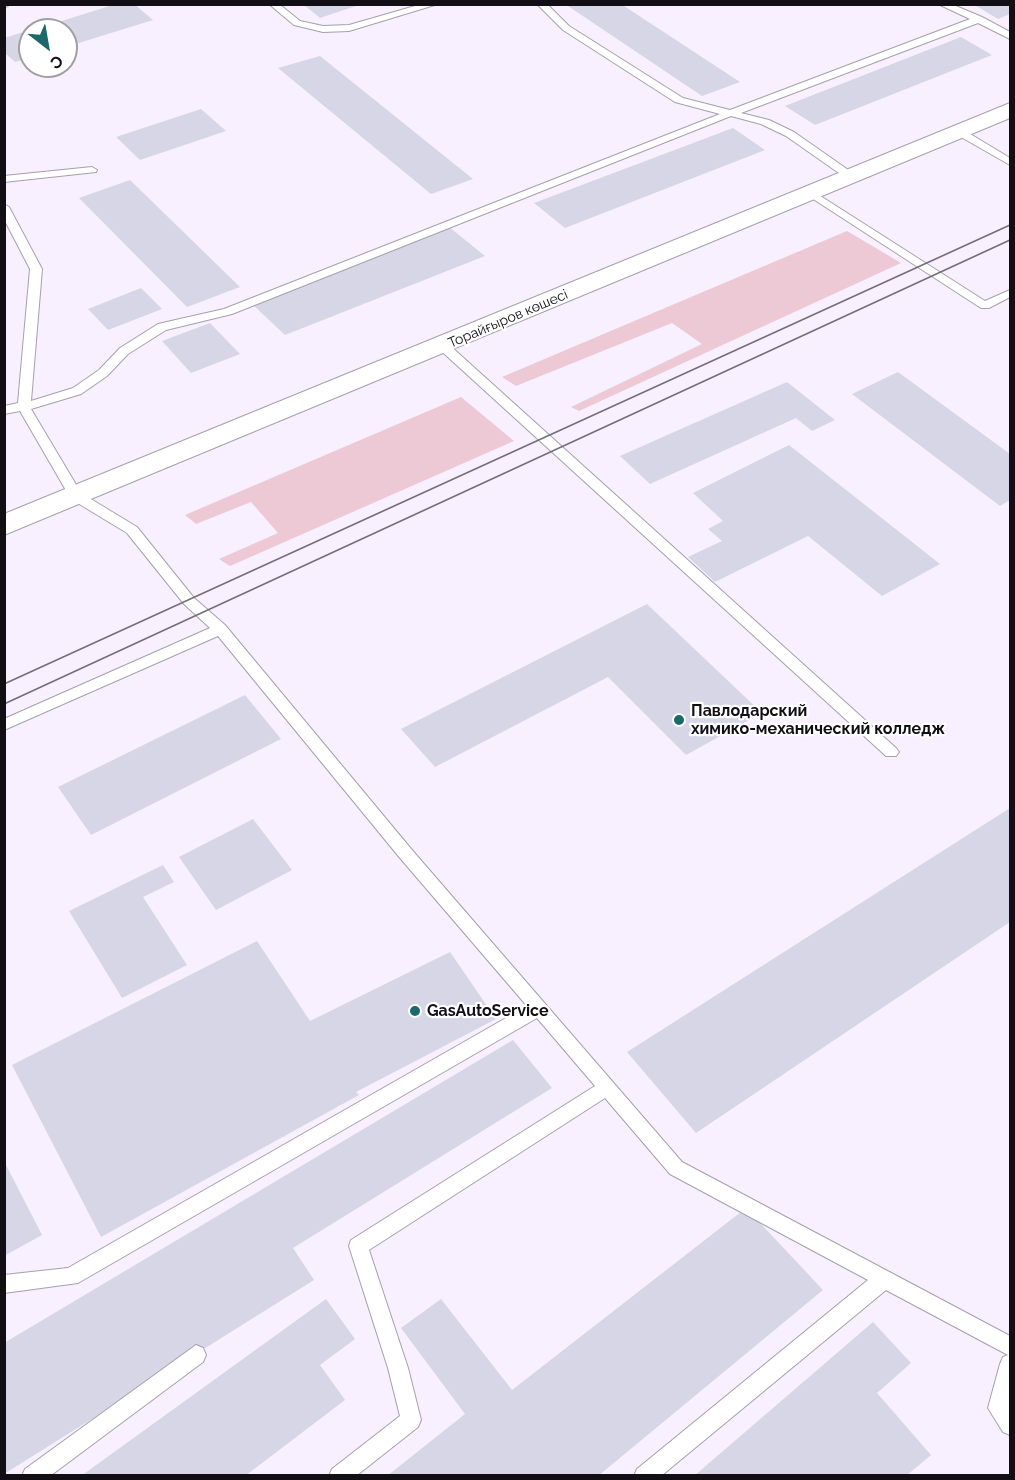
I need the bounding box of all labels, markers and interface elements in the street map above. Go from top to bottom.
north arrow [18,18,78,78]
text: С [47,51,66,73]
street label: Торайғыров көшесі [446,286,570,352]
place label: Павлодарский химико-механический колледж [691,701,945,739]
marker: Павлодарский химико-механический колледж [672,713,686,727]
place label: GasAutoService [427,1001,549,1021]
marker: GasAutoService [408,1004,422,1018]

